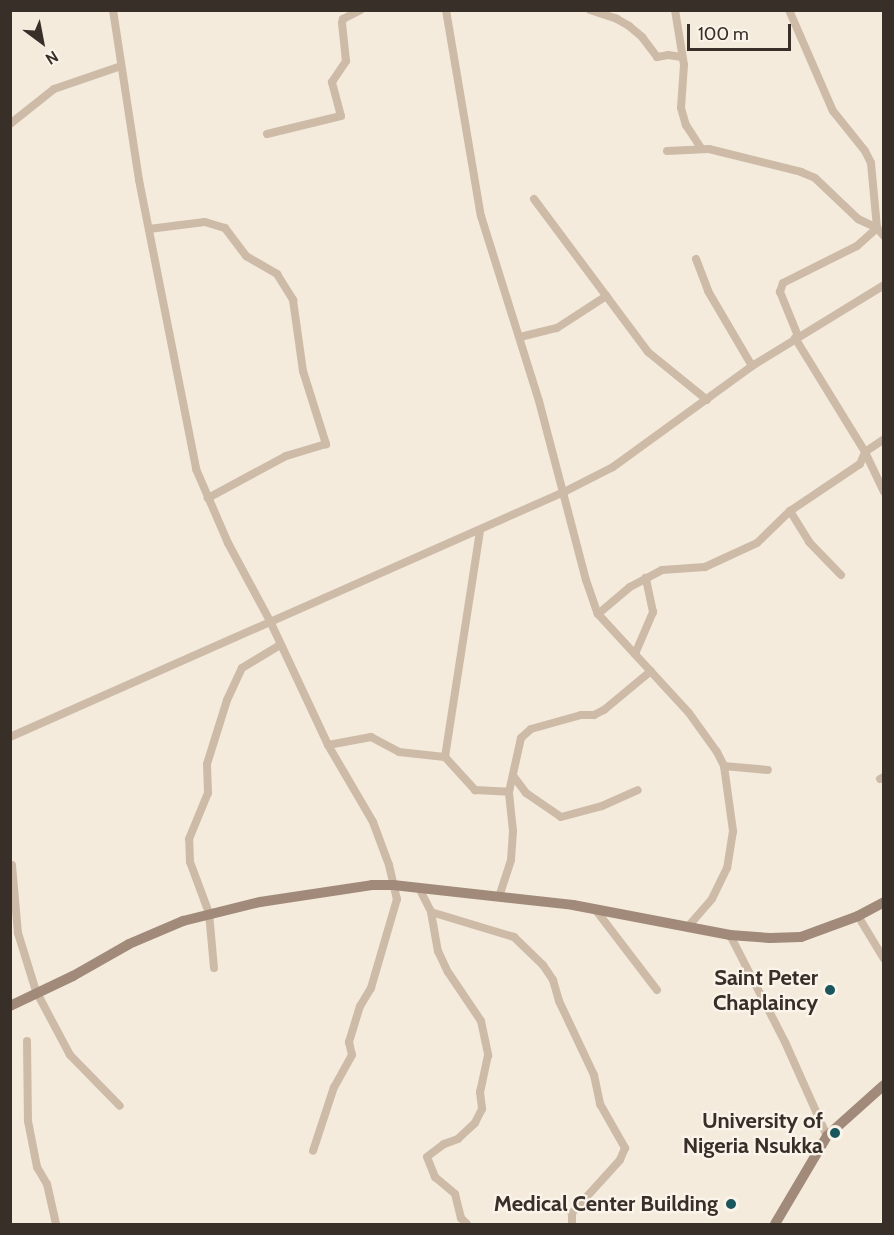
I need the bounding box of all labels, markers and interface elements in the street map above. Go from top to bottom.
north arrow [12,12,72,72]
scale bar [690,12,794,50]
text: 100 m [698,23,749,45]
text: N [42,47,62,69]
place label: Saint Peter Chaplaincy [713,964,818,1016]
marker: Saint Peter Chaplaincy [823,983,837,997]
place label: University of Nigeria Nsukka [683,1107,823,1158]
marker: University of Nigeria Nsukka [828,1126,842,1140]
place label: Medical Center Building [494,1191,718,1217]
marker: Medical Center Building [722,1195,740,1213]

